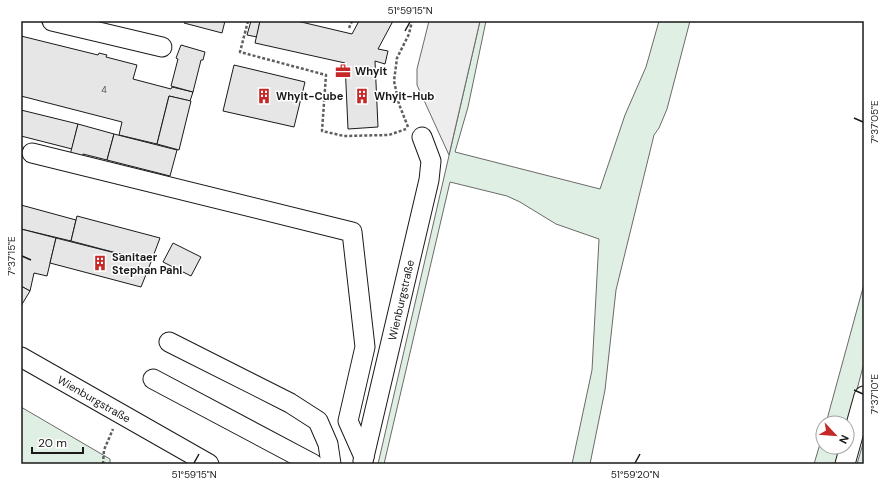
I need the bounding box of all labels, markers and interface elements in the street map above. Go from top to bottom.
text: 51°59'15"N [387,4,433,17]
office icon: Whyit [334,62,352,80]
place label: Whyit [355,64,387,78]
house number: 4 [101,84,107,96]
building icon: Whyit-Cube [255,87,273,105]
building icon: Whyit-Hub [353,87,371,105]
place label: Whyit-Cube [276,89,344,103]
place label: Whyit-Hub [374,89,434,103]
text: 7°37'05"E [868,100,881,144]
text: 7°37'15"E [5,236,18,276]
place label: Sanitaer Stephan Pahl [112,250,182,277]
building icon: Sanitaer Stephan Pahl [91,254,109,272]
street label: Wienburgstraße [385,258,417,342]
street label: Wienburgstraße [55,372,133,426]
text: 7°37'10"E [868,374,881,414]
north arrow [815,415,855,455]
scale bar [32,429,83,455]
text: N [836,433,852,446]
text: 20 m [38,435,67,451]
text: 51°59'15"N [171,468,217,481]
text: 51°59'20"N [611,468,659,481]

